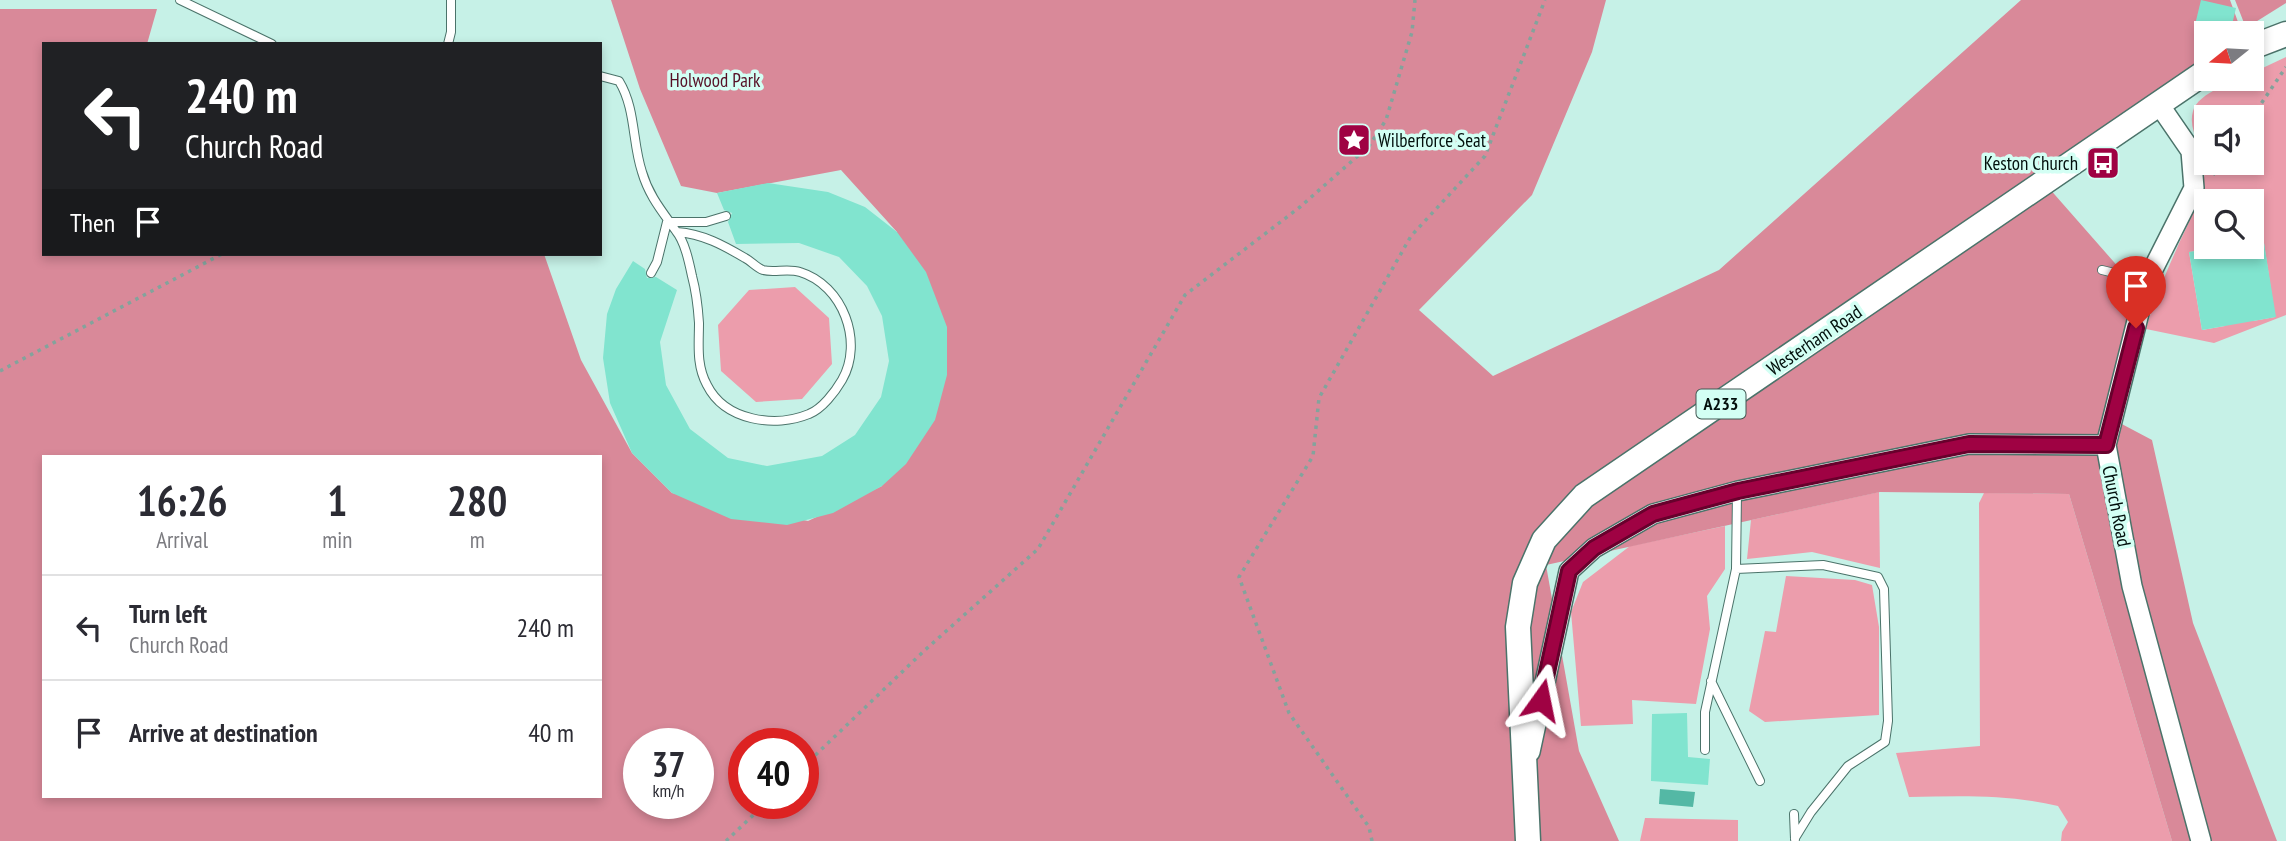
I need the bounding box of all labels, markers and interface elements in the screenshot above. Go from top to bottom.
north arrow [2194,21,2264,91]
map controls [2194,21,2264,259]
text: 240 m [185,63,298,127]
park label: Holwood Park [670,68,761,92]
icon: left [70,70,161,161]
button: sound [2194,105,2264,175]
place icon: Wilberforce Seat [1335,121,1373,159]
text: Church Road [185,125,323,167]
place label: Wilberforce Seat [1378,128,1487,152]
bus stop icon: Keston Church [2084,144,2122,182]
place label: Keston Church [1984,151,2078,175]
button: search [2194,189,2264,259]
icon: arrive [129,203,167,241]
text: Then [70,206,115,239]
pin [2106,256,2166,328]
icon: arrive [2117,267,2155,305]
street label: Westerham Road [1762,300,1866,380]
road number: A233 [1696,390,1746,418]
street label: Church Road [2097,463,2137,549]
text: 16:26 [137,473,228,528]
text: 1 [327,473,347,528]
text: 280 [447,473,507,528]
text: Arrival [156,525,208,554]
text: min [322,525,352,554]
text: m [470,525,485,554]
text: Turn left [129,597,207,630]
icon: left [70,609,108,647]
text: 240 m [516,611,574,644]
text: Church Road [129,630,228,659]
position arrow [1504,663,1578,737]
icon: arrive [70,714,108,752]
text: Arrive at destination [129,716,318,749]
text: 40 m [528,716,574,749]
speed limit sign: 40 [728,728,819,819]
text: 37 [652,741,685,787]
text: km/h [653,779,684,802]

